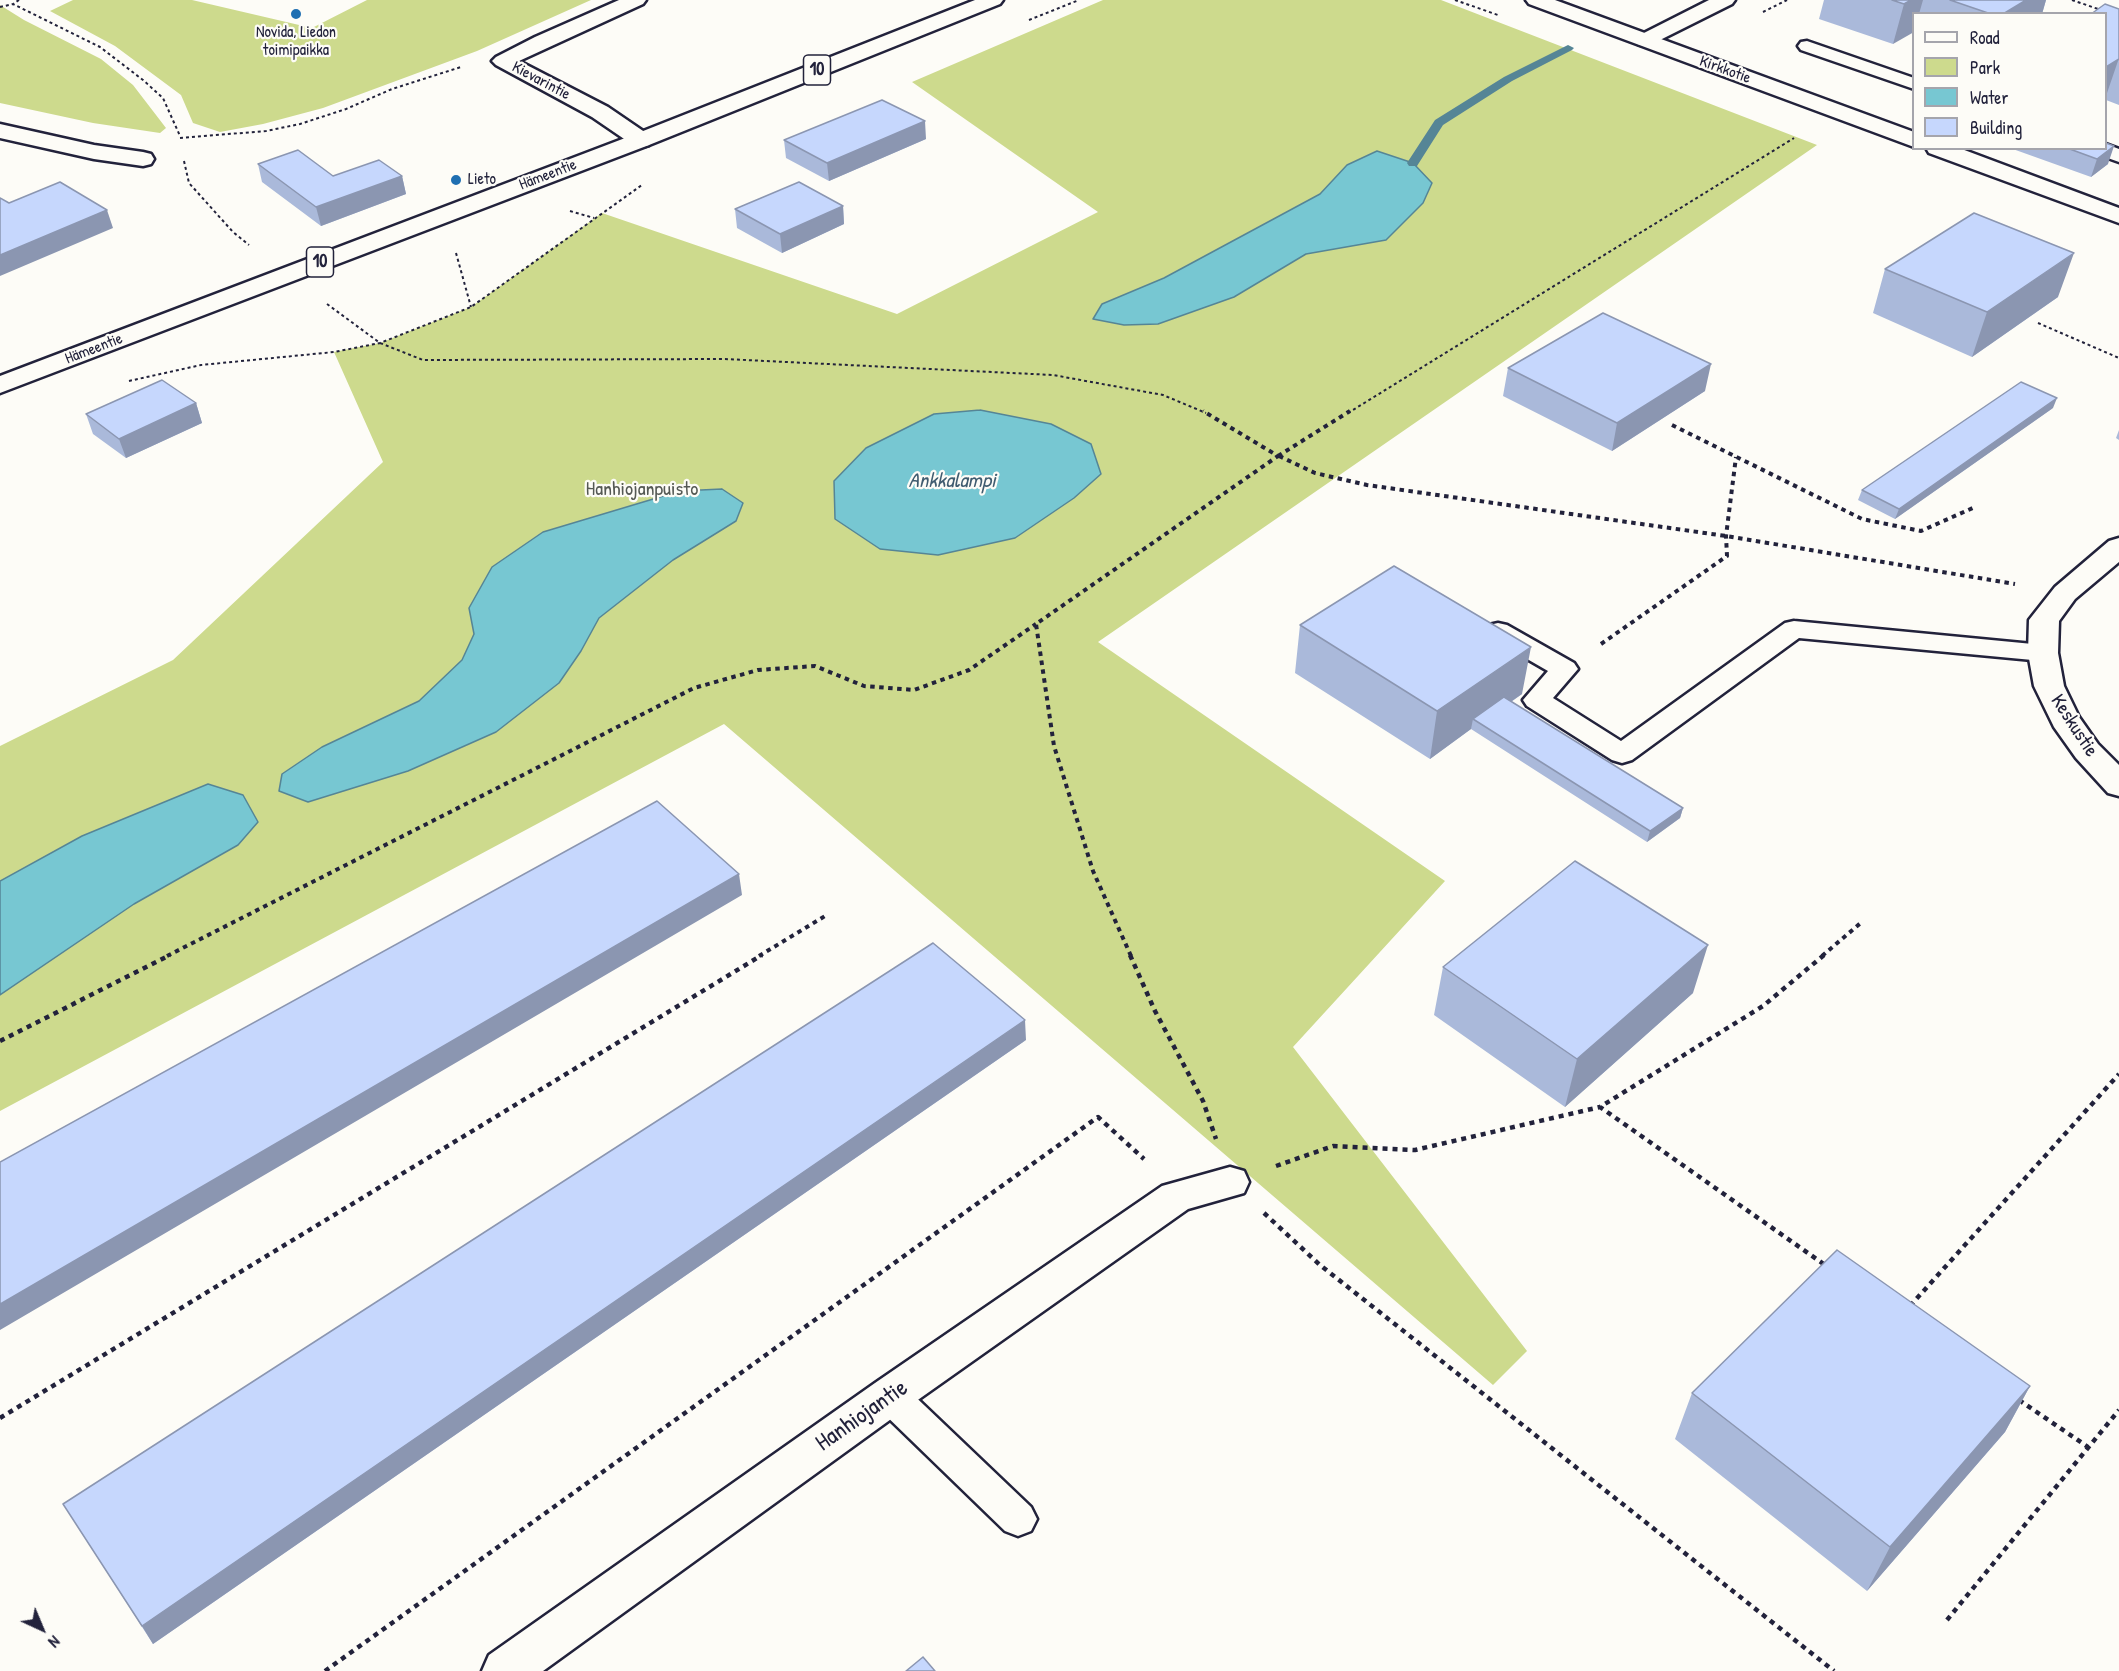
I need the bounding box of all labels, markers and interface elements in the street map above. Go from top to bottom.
marker: Novida, Liedon toimipaikka [289,7,303,21]
legend [1912,12,2107,150]
place label: Novida, Liedon toimipaikka [256,23,336,61]
text: Road [1970,25,2000,50]
street label: Kirkkotie [1697,52,1753,88]
road number: 10 [804,55,830,85]
text: Park [1970,55,2000,80]
street label: Kievarintie [508,58,574,104]
text: Water [1970,85,2008,110]
text: Building [1970,115,2022,140]
street label: Hämeentie [517,155,579,195]
place label: Lieto [468,170,496,190]
marker: Lieto [449,173,463,187]
road number: 10 [306,247,334,277]
street label: Hämeentie [63,329,125,369]
water label: Ankkalampi [908,468,996,494]
park label: Hanhiojanpuisto [586,478,698,502]
street label: Keskustie [2045,690,2103,762]
street label: Hanhiojantie [810,1374,914,1458]
north arrow [12,1599,72,1659]
text: N [44,1631,65,1653]

